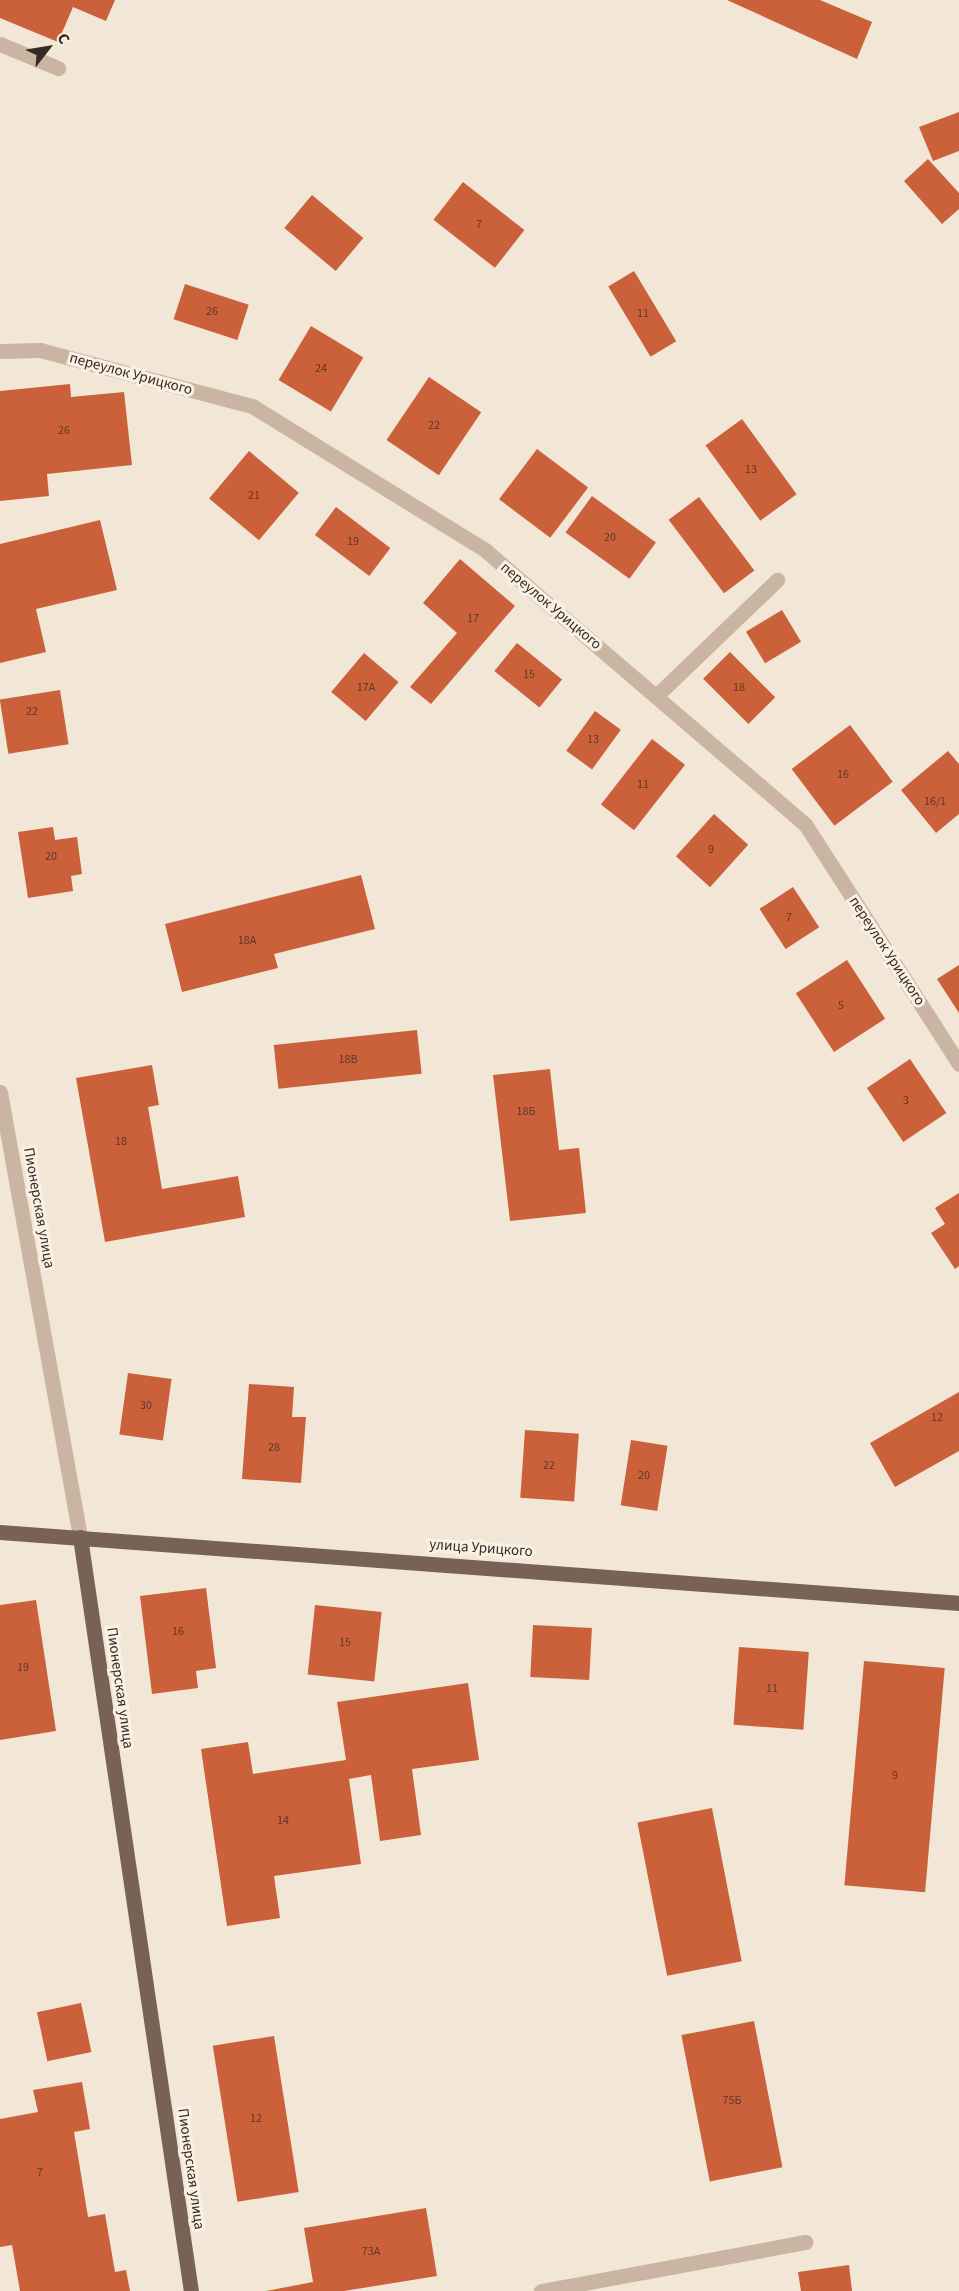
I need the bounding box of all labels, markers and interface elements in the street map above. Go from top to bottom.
north arrow [18,18,78,78]
text: С [52,29,75,48]
house number: 7 [476,218,482,232]
house number: 26 [206,305,218,319]
house number: 11 [637,307,649,321]
street label: переулок Урицкого [68,349,194,399]
house number: 24 [315,362,327,376]
house number: 22 [428,419,440,433]
house number: 26 [58,424,70,438]
house number: 13 [745,463,757,477]
house number: 21 [248,489,260,503]
house number: 20 [604,531,616,545]
house number: 19 [347,535,359,549]
street label: переулок Урицкого [497,558,605,654]
house number: 17 [467,612,479,626]
house number: 15 [523,668,535,682]
house number: 17А [357,681,375,695]
house number: 18 [733,681,745,695]
house number: 22 [26,705,38,719]
house number: 13 [587,733,599,747]
house number: 16 [837,768,849,782]
house number: 11 [637,778,649,792]
house number: 16/1 [924,795,946,809]
house number: 9 [708,843,714,857]
house number: 20 [45,850,57,864]
street label: переулок Урицкого [845,893,929,1009]
house number: 7 [786,911,792,925]
house number: 18А [238,934,256,948]
house number: 5 [838,999,844,1013]
house number: 18В [339,1053,357,1067]
house number: 3 [903,1094,909,1108]
house number: 18Б [517,1105,535,1119]
house number: 18 [115,1135,127,1149]
street label: Пионерская улица [20,1146,58,1270]
house number: 30 [140,1399,152,1413]
house number: 12 [931,1411,943,1425]
house number: 28 [268,1441,280,1455]
house number: 22 [543,1459,555,1473]
house number: 20 [638,1469,650,1483]
street label: улица Урицкого [429,1535,533,1561]
house number: 16 [172,1625,184,1639]
street label: Пионерская улица [103,1626,137,1750]
house number: 15 [339,1636,351,1650]
house number: 19 [17,1661,29,1675]
house number: 11 [766,1682,778,1696]
house number: 9 [892,1769,898,1783]
house number: 14 [277,1814,289,1828]
house number: 75Б [723,2094,741,2108]
street label: Пионерская улица [174,2107,208,2231]
house number: 12 [250,2112,262,2126]
house number: 7 [37,2166,43,2180]
house number: 73А [362,2245,380,2259]

